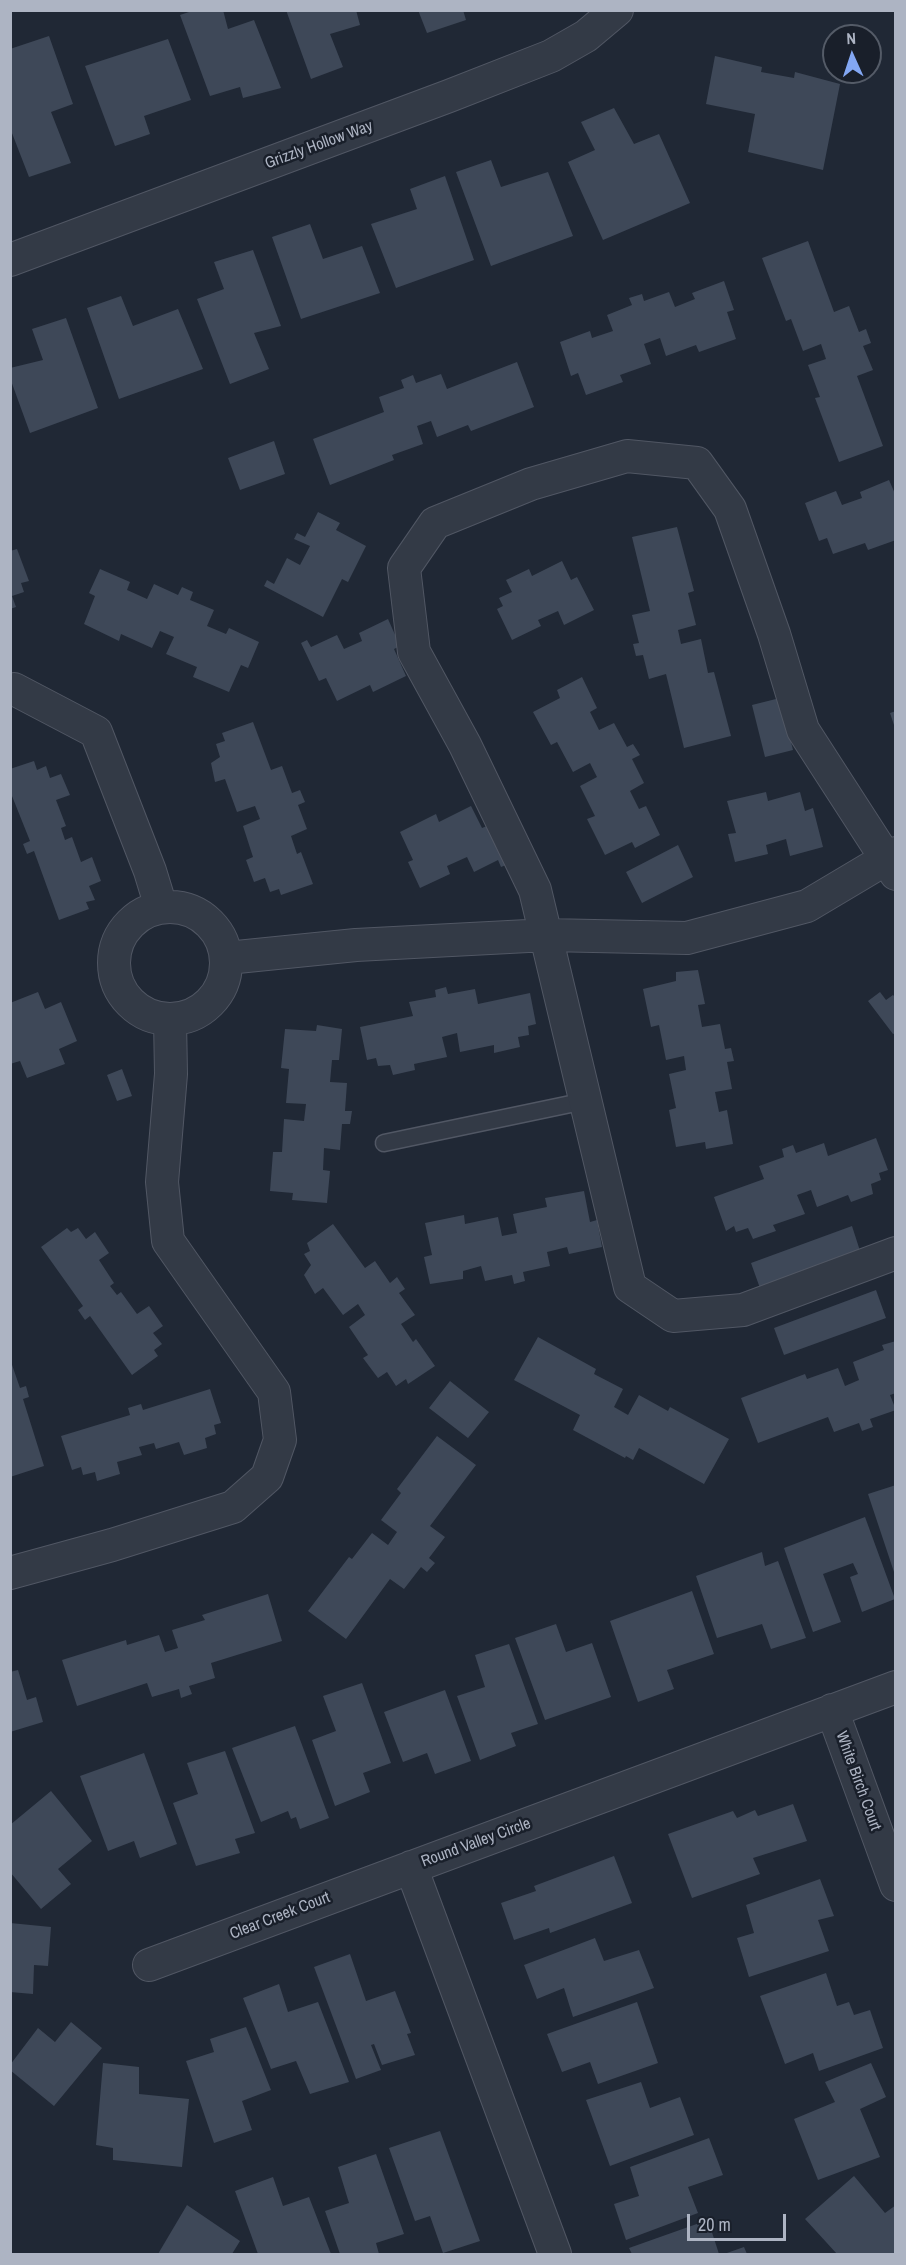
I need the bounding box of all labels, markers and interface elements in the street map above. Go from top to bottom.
north arrow [822,24,882,84]
text: N [846,27,856,49]
street label: Grizzly Hollow Way [263,117,375,173]
street label: White Birch Court [831,1729,885,1833]
street label: Round Valley Circle [419,1814,533,1872]
street label: Clear Creek Court [227,1888,333,1944]
scale bar [690,2202,789,2240]
text: 20 m [698,2212,731,2237]

